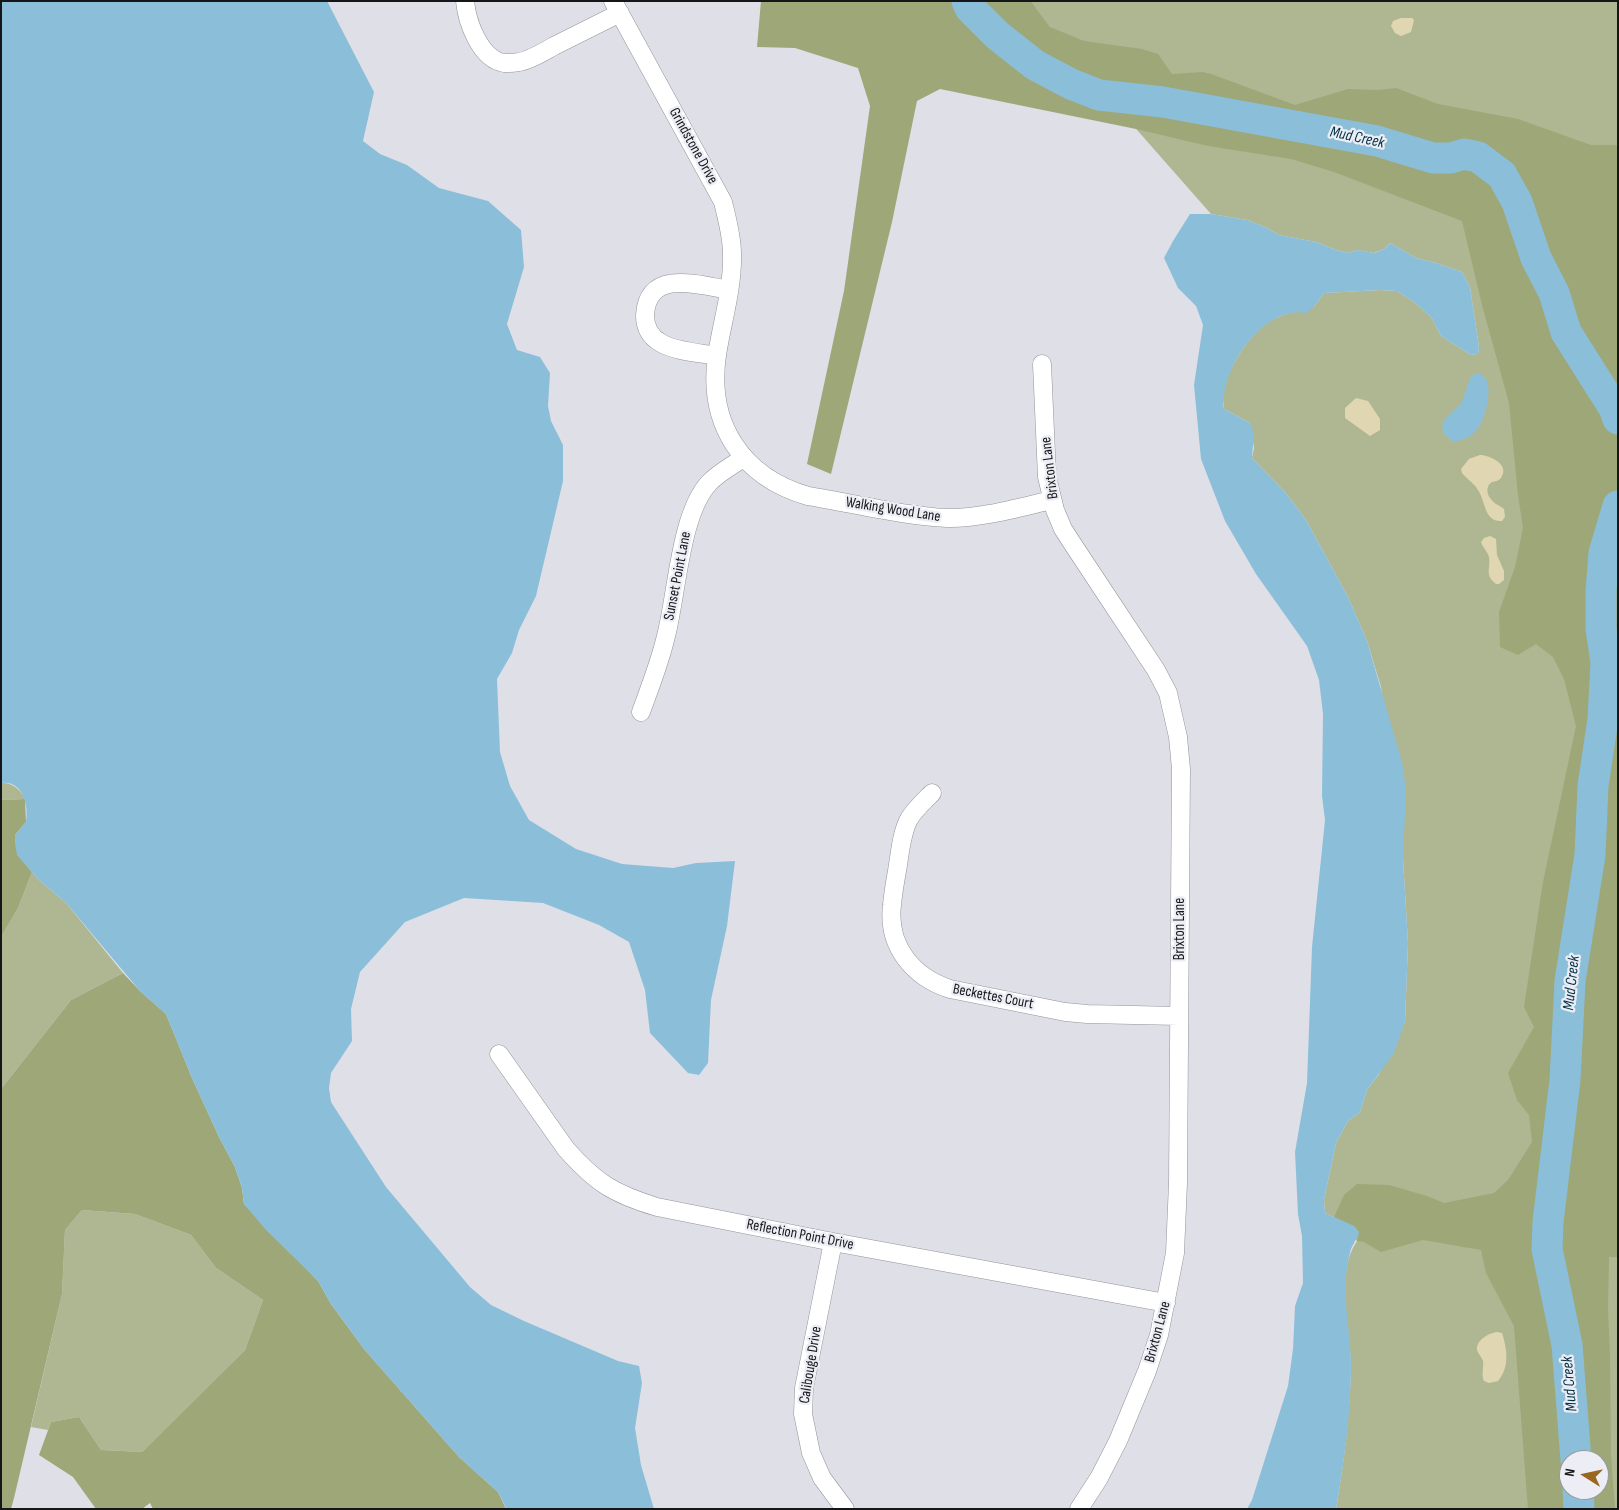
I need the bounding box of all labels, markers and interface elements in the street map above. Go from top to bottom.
street label: Grindstone Drive [665,105,721,187]
water label: Mud Creek [1328,123,1386,153]
street label: Brixton Lane [1037,436,1063,500]
street label: Walking Wood Lane [844,494,942,526]
street label: Sunset Point Lane [661,530,695,622]
street label: Brixton Lane [1171,898,1189,960]
water label: Mud Creek [1560,955,1584,1011]
street label: Beckettes Court [951,980,1035,1014]
street label: Reflection Point Drive [745,1216,855,1254]
street label: Brixton Lane [1141,1299,1175,1365]
street label: Calibouge Drive [796,1325,826,1405]
water label: Mud Creek [1558,1356,1582,1412]
north arrow [1559,1450,1609,1500]
text: N [1561,1467,1579,1478]

